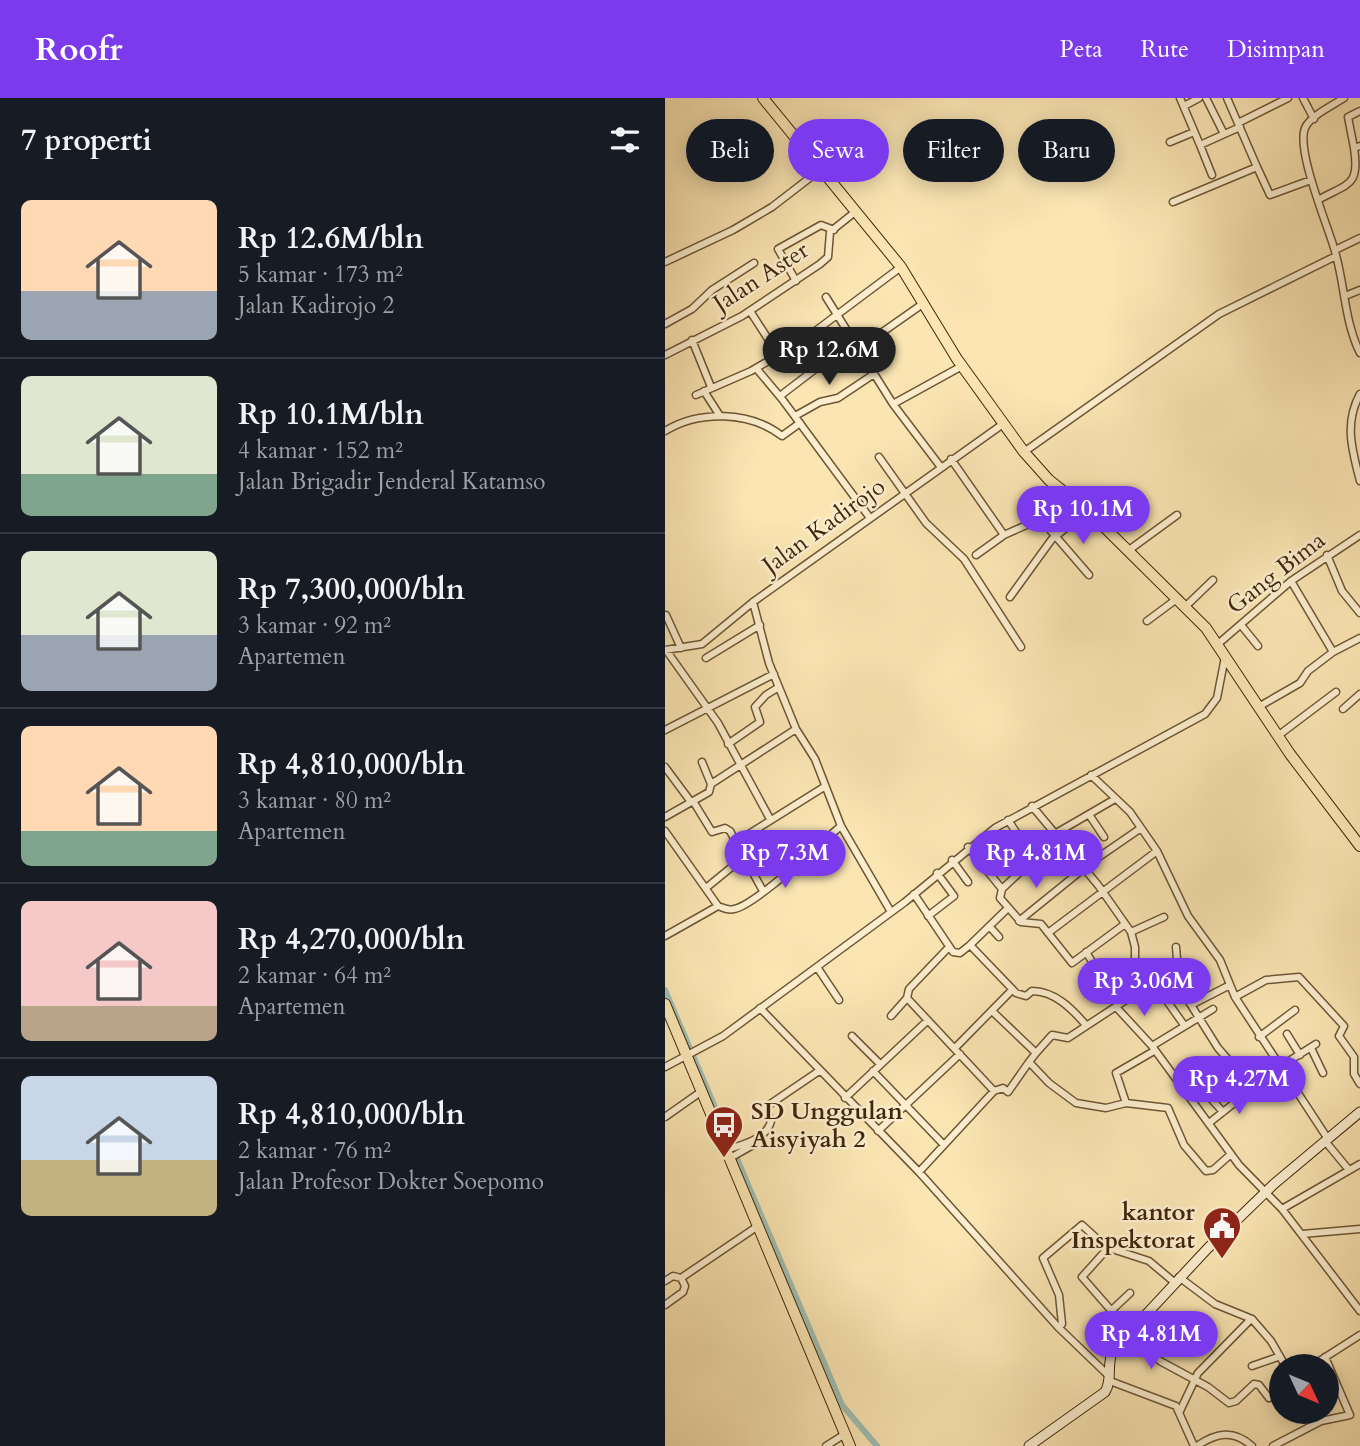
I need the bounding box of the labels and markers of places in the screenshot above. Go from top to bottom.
pin: Rp 12.6M [757,328,901,387]
pin: Rp 10.1M [1011,486,1155,546]
pin: Rp 7.3M [720,830,850,890]
pin: Rp 4.81M [964,830,1108,890]
pin: Rp 3.06M [1072,958,1216,1018]
pin: Rp 4.27M [1167,1056,1311,1116]
place label: SD Unggulan Aisyiyah 2 [751,1095,903,1156]
bus stop icon: SD Unggulan Aisyiyah 2 [703,1104,745,1159]
place label: kantor Inspektorat [1071,1196,1196,1257]
public building icon: kantor Inspektorat [1201,1205,1243,1260]
pin: Rp 4.81M [1079,1312,1223,1371]

